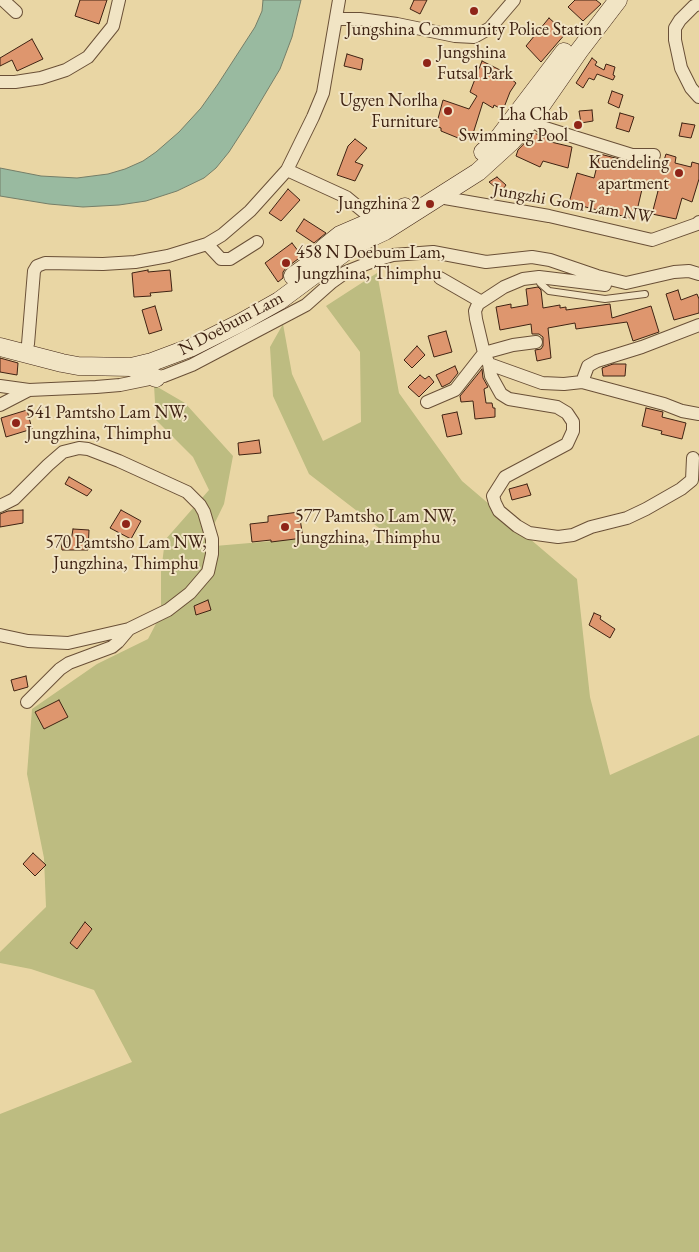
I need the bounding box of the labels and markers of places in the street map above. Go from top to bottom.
marker: Jungshina Community Police Station [468,5,480,17]
place label: Jungshina Community Police Station [346,19,602,41]
place label: Jungshina Futsal Park [437,42,513,84]
marker: Jungshina Futsal Park [421,57,433,69]
place label: Ugyen Norlha Furniture [339,90,438,132]
place label: Lha Chab Swimming Pool [459,104,568,146]
marker: Ugyen Norlha Furniture [442,105,454,117]
marker: Lha Chab Swimming Pool [572,119,584,131]
place label: Kuendeling apartment [589,152,669,194]
marker: Kuendeling apartment [673,167,685,179]
place label: Jungzhina 2 [338,193,420,215]
marker: Jungzhina 2 [424,198,436,210]
place label: 458 N Doebum Lam, Jungzhina, Thimphu [296,242,445,284]
marker: 458 N Doebum Lam, Jungzhina, Thimphu [280,257,292,269]
place label: 541 Pamtsho Lam NW, Jungzhina, Thimphu [26,402,187,444]
marker: 541 Pamtsho Lam NW, Jungzhina, Thimphu [10,417,22,429]
place label: 577 Pamtsho Lam NW, Jungzhina, Thimphu [295,506,456,548]
marker: 570 Pamtsho Lam NW, Jungzhina, Thimphu [120,518,132,530]
marker: 577 Pamtsho Lam NW, Jungzhina, Thimphu [279,521,291,533]
place label: 570 Pamtsho Lam NW, Jungzhina, Thimphu [45,532,207,574]

